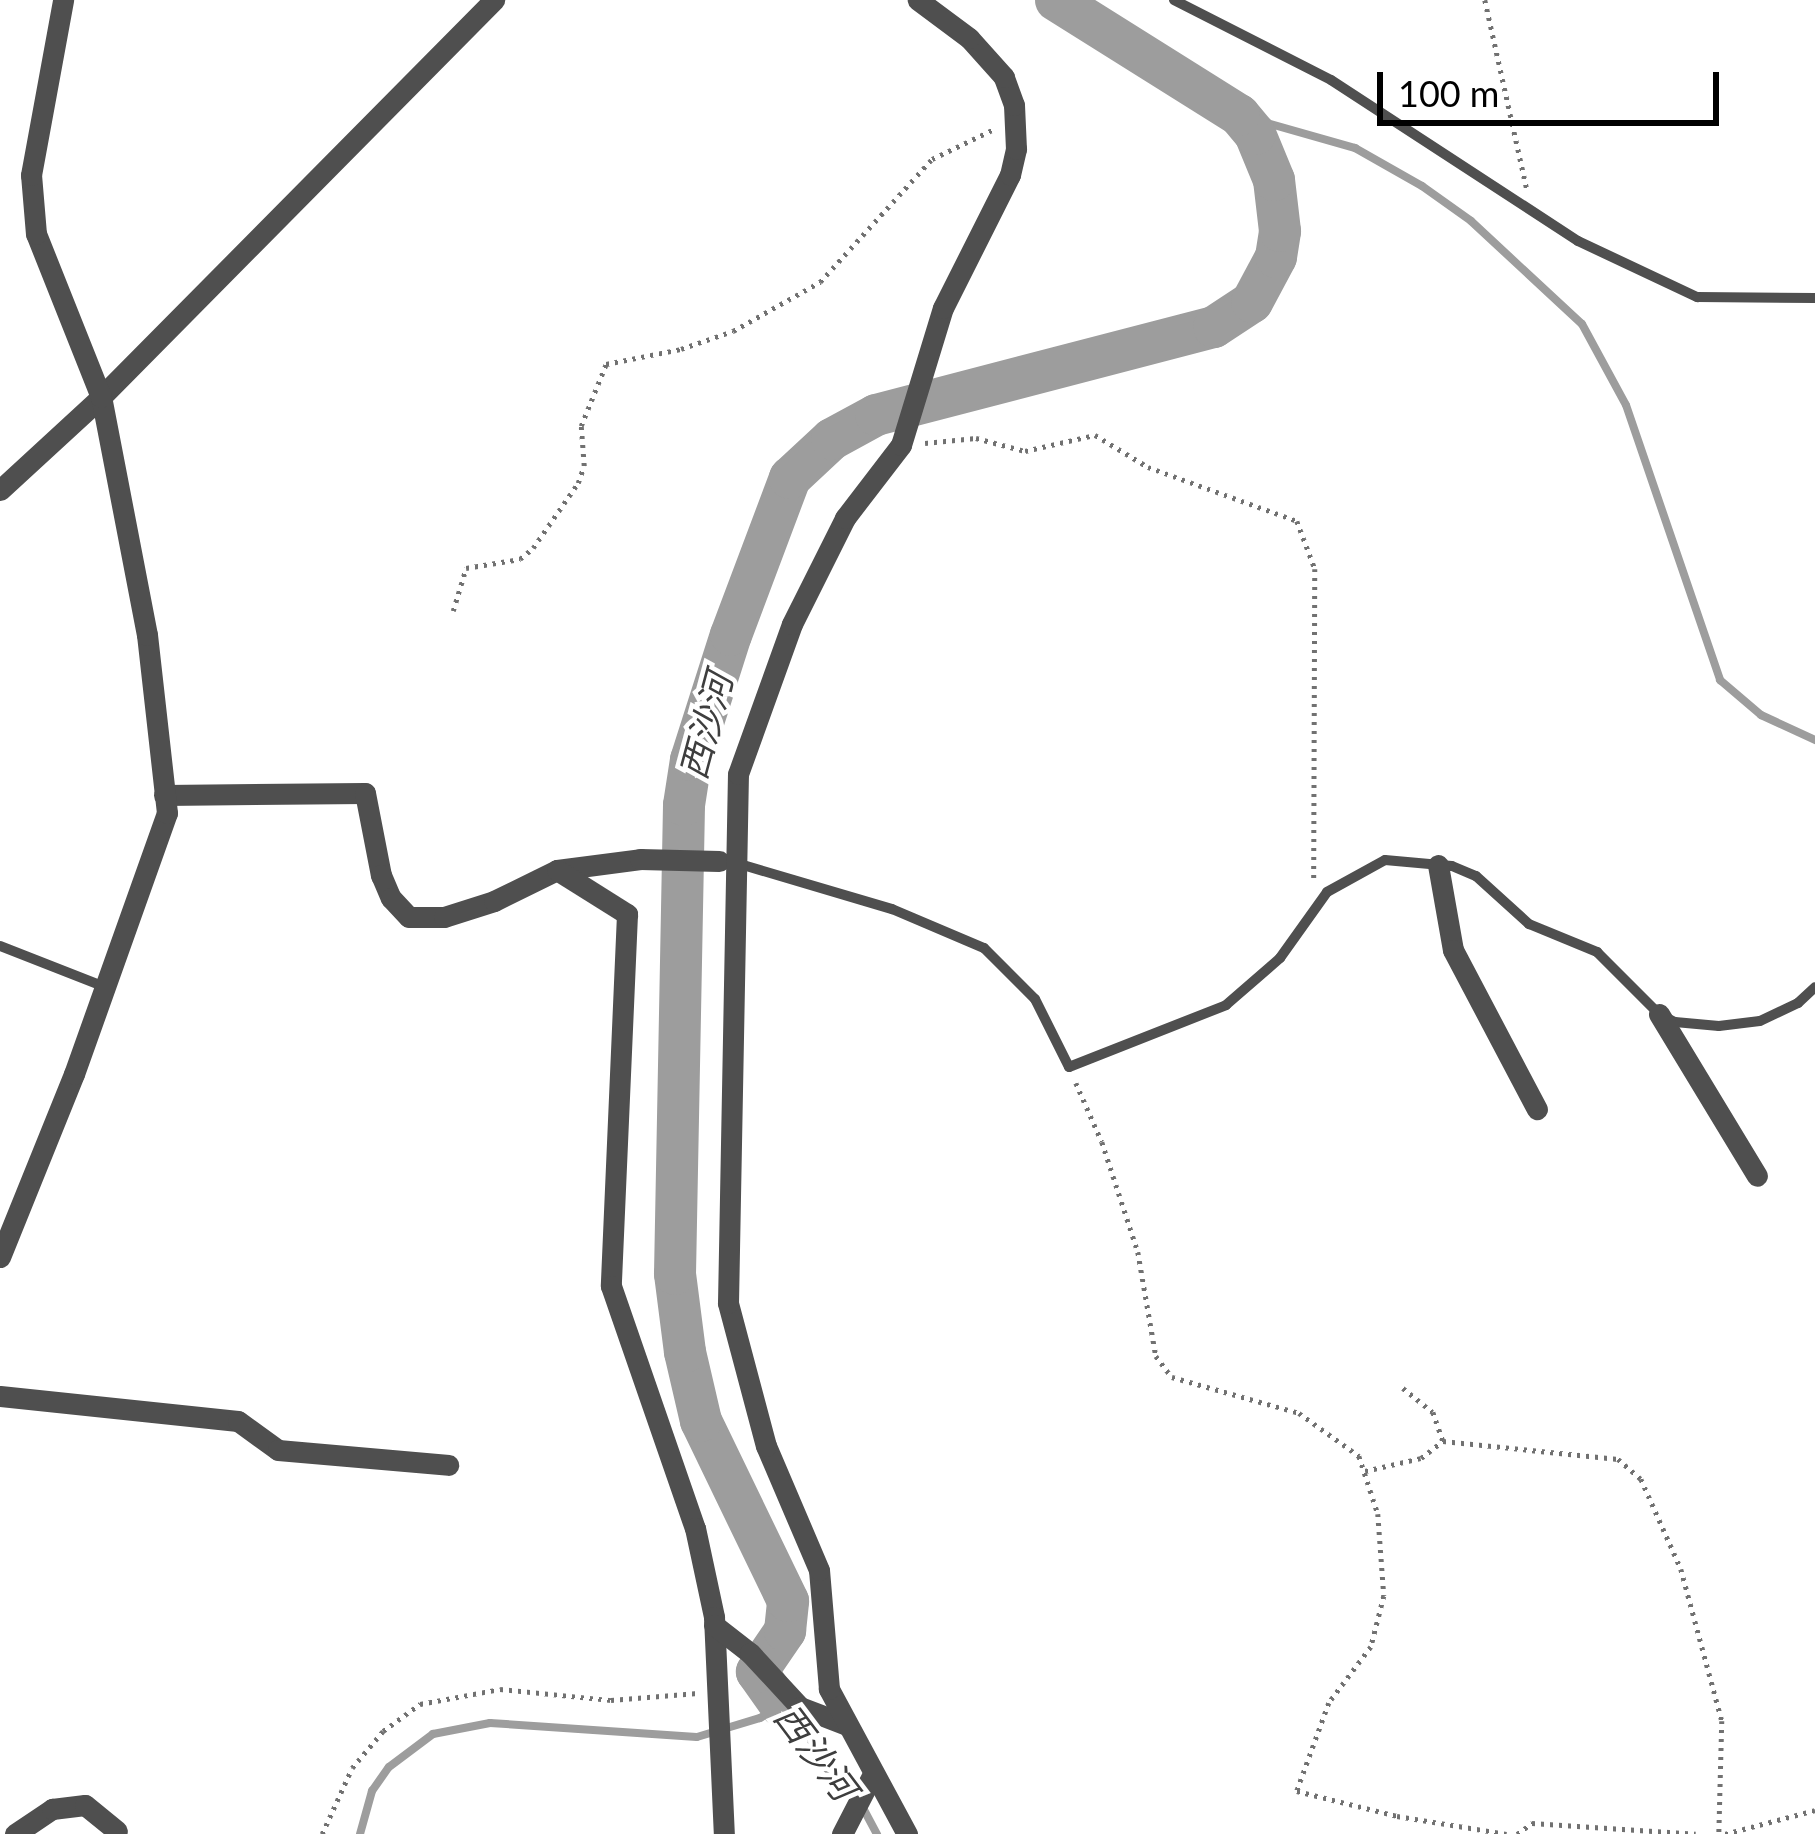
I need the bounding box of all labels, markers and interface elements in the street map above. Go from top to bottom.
scale bar [1383,48,1725,122]
text: 100 m [1398,71,1499,115]
water label: 西沙河 [671,668,741,784]
water label: 西沙河 [766,1696,866,1808]

